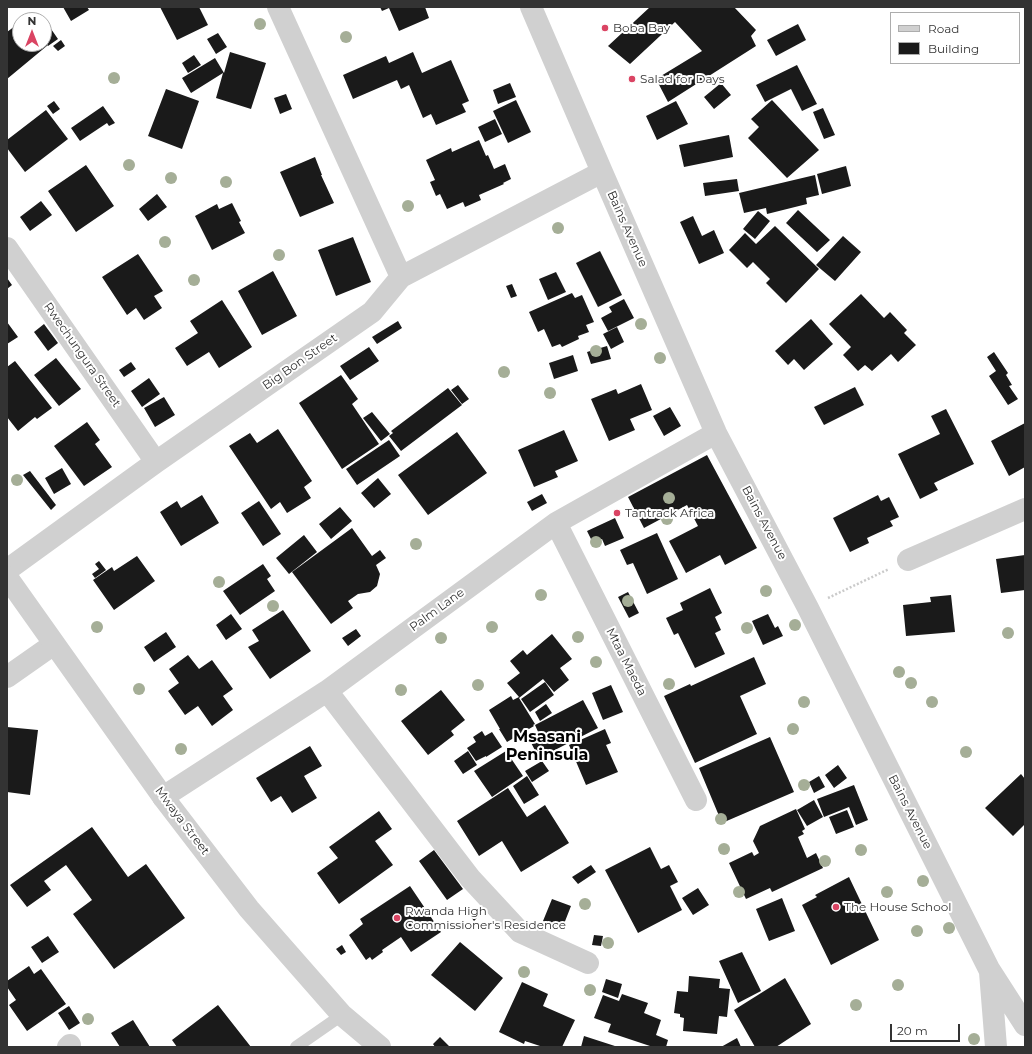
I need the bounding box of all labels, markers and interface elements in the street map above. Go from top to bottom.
north arrow [12,12,52,52]
legend [890,12,1020,64]
text: N [28,14,36,28]
place label: Boba Bay [613,21,670,35]
text: Road [928,21,959,36]
marker: Boba Bay [600,23,610,33]
text: Building [928,41,979,56]
place label: Salad for Days [640,72,725,86]
marker: Salad for Days [627,74,637,84]
street label: Bains Avenue [604,189,650,269]
street label: Rwechungura Street [40,300,124,410]
street label: Big Bon Street [260,331,340,393]
street label: Bains Avenue [738,484,790,562]
place label: Tantrack Africa [625,506,714,520]
marker: Tantrack Africa [612,508,622,518]
street label: Palm Lane [407,585,467,635]
street label: Mtaa Maeda [603,626,649,698]
district label: Msasani Peninsula [506,727,588,765]
street label: Bains Avenue [885,772,935,852]
street label: Mwaya Street [152,784,212,858]
place label: The House School [844,900,951,914]
marker: The House School [831,902,841,912]
place label: Rwanda High Commissioner's Residence [405,904,566,932]
marker: Rwanda High Commissioner's Residence [392,913,402,923]
scale bar [892,1016,962,1042]
text: 20 m [897,1023,928,1038]

